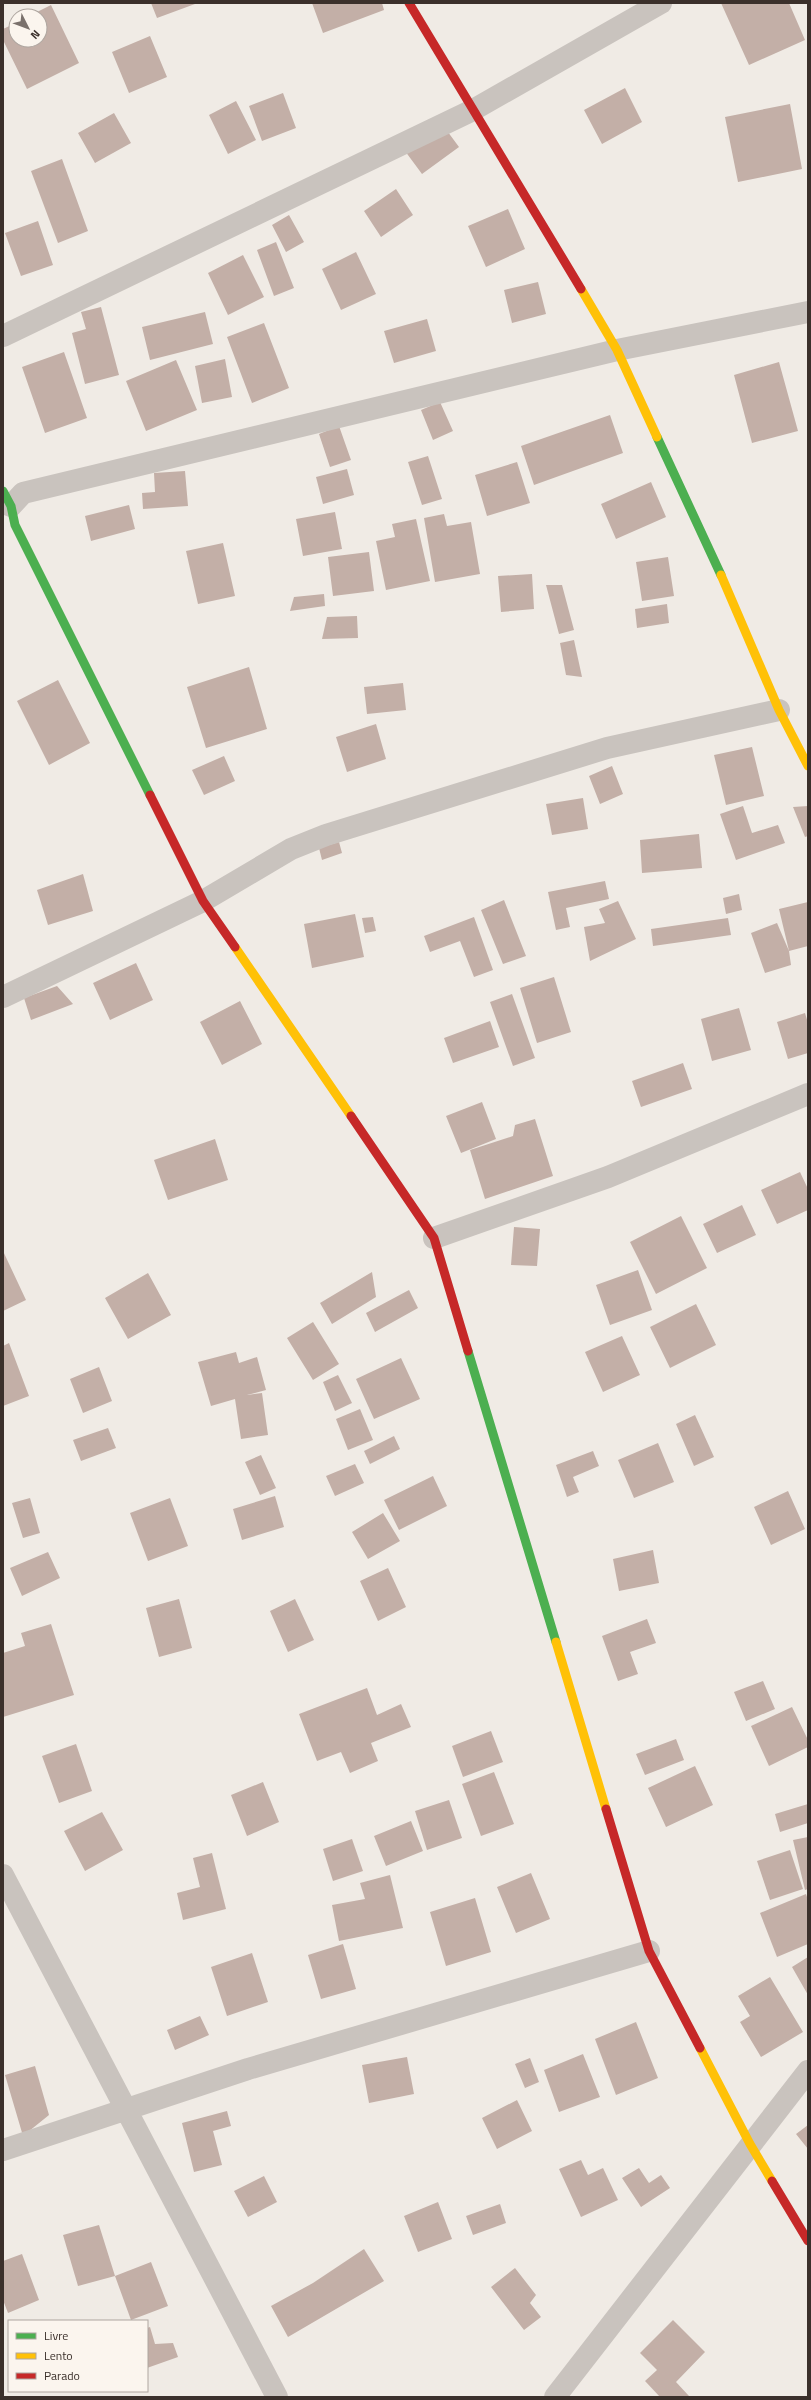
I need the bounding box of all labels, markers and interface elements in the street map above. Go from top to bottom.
north arrow [8,8,48,48]
text: N [27,27,44,43]
legend [8,2320,148,2392]
text: Livre [44,2326,68,2345]
text: Lento [44,2346,73,2365]
text: Parado [44,2366,80,2385]

